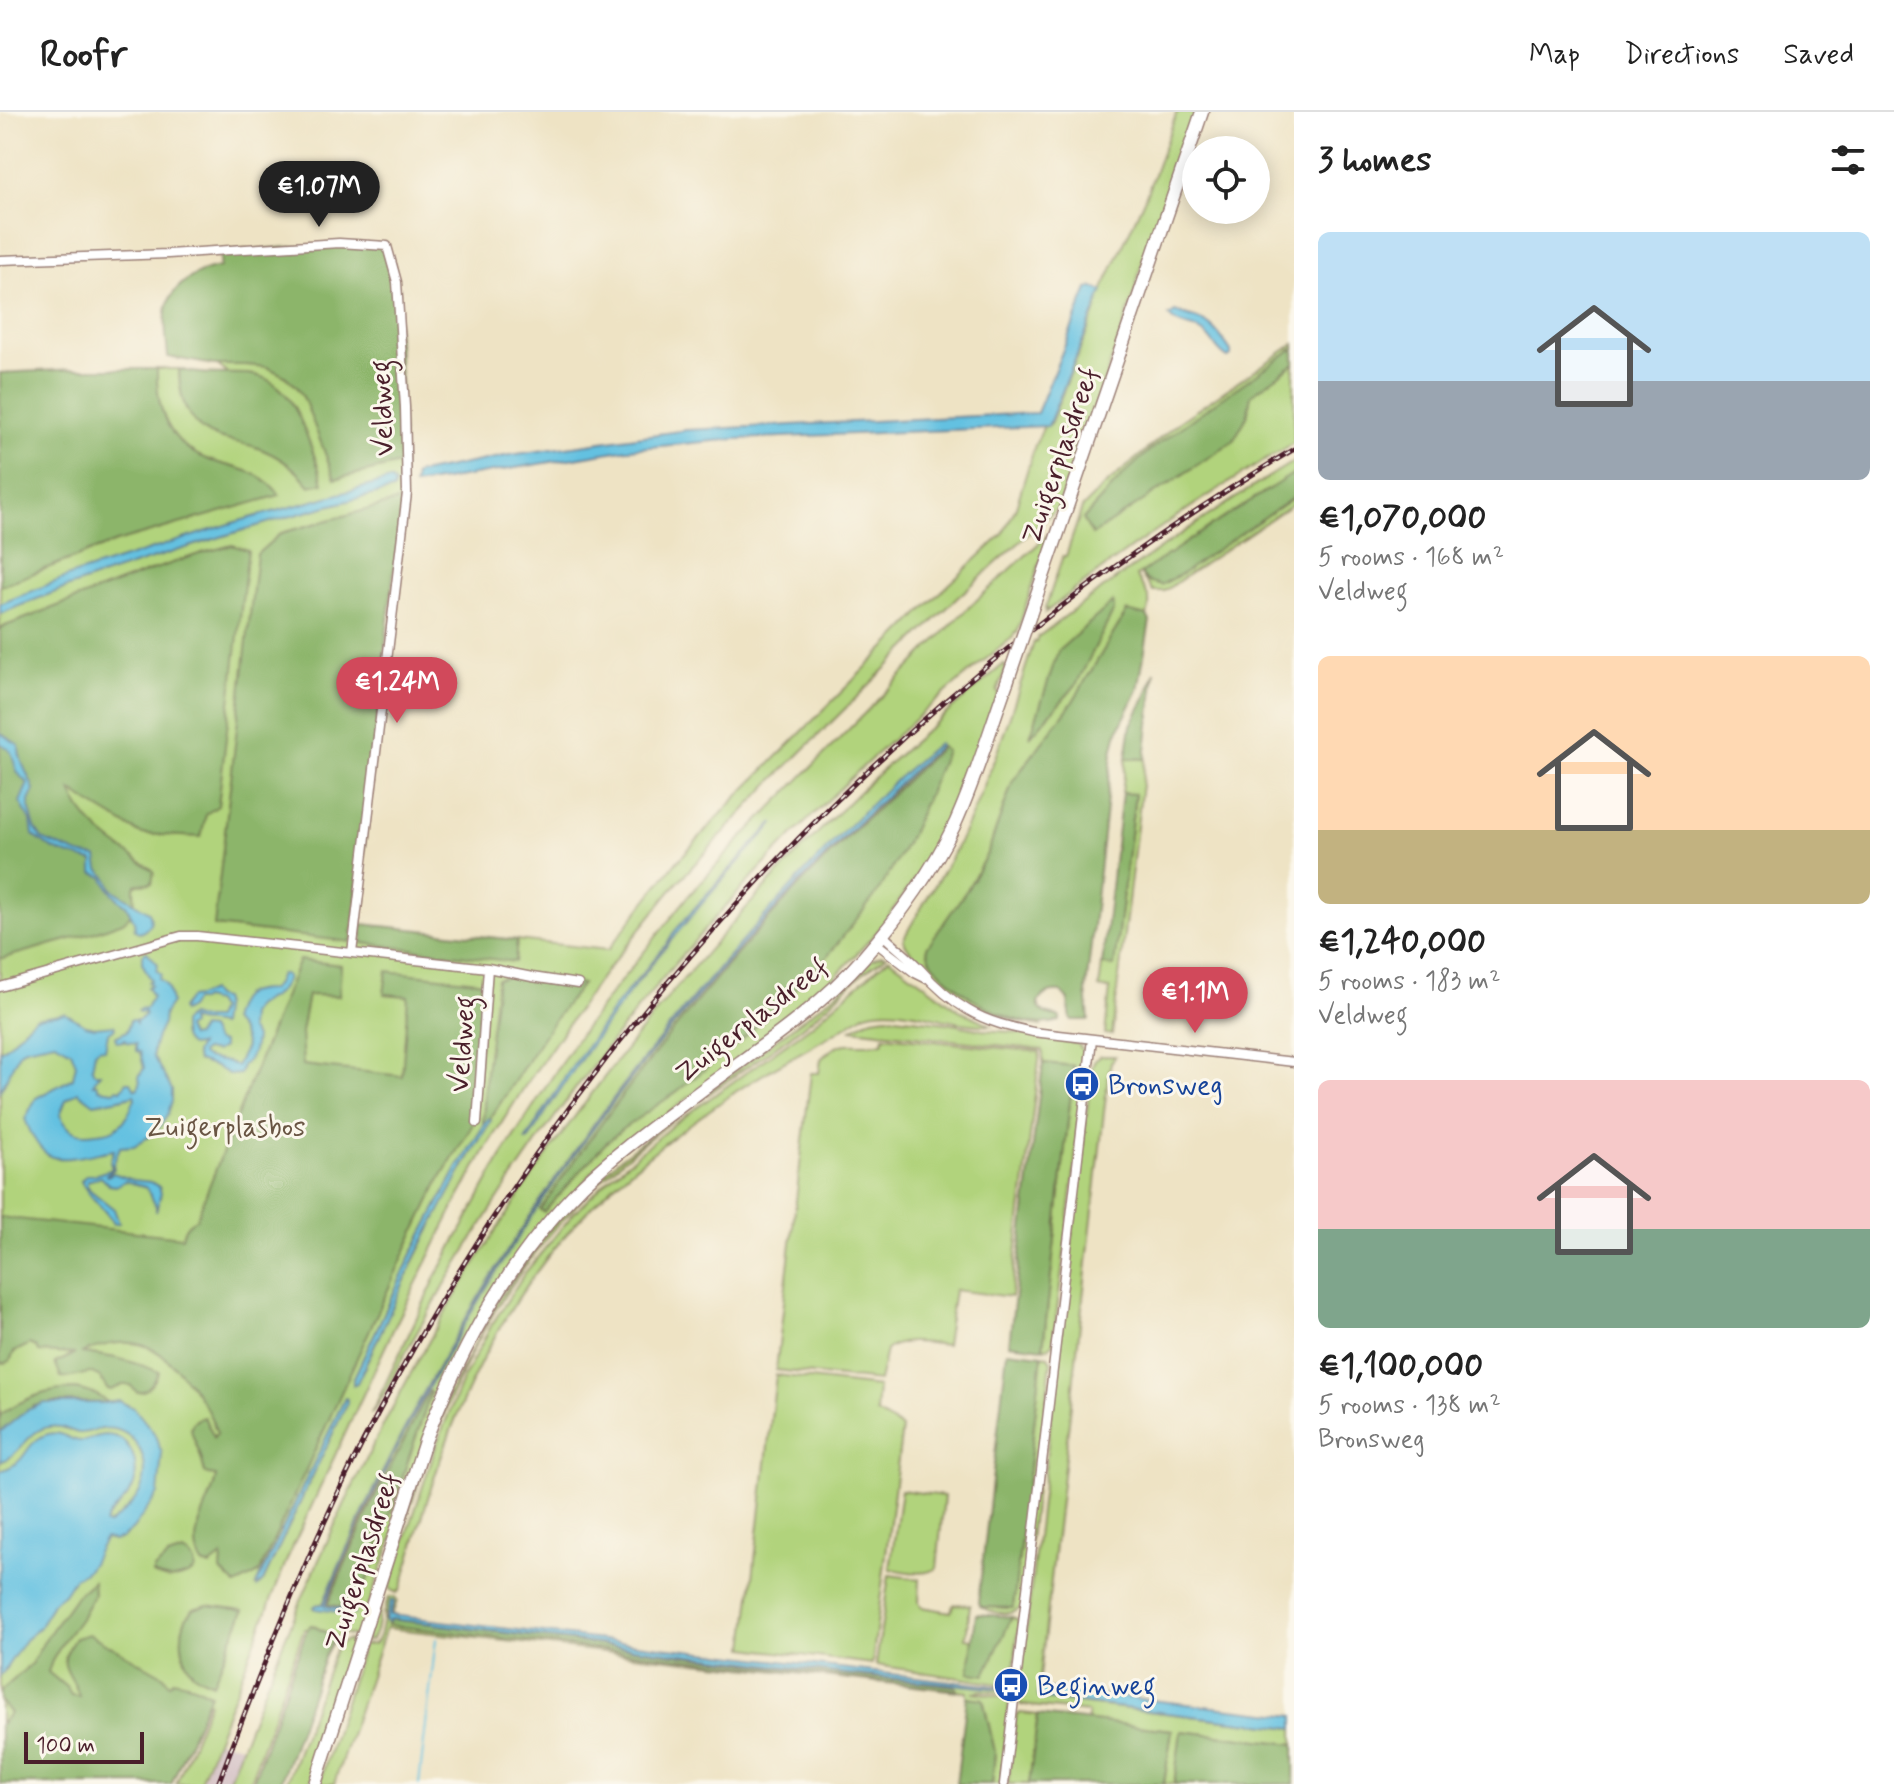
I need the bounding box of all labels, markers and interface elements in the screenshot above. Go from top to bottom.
text: Roofr [40,31,127,80]
text: Map [1529,37,1580,74]
text: Directions [1624,37,1739,74]
text: Saved [1783,37,1854,74]
map controls [1182,136,1270,224]
button: locate [1182,136,1270,224]
text: 3 homes [1318,138,1431,183]
icon: filters [1826,138,1870,182]
pin: €1.07M [254,161,384,229]
text: €1.07M [277,170,361,204]
icon: home [1522,284,1666,428]
street label: Veldweg [363,359,407,457]
street label: Zuigerplasdreef [1014,363,1112,550]
text: €1,070,000 [1318,496,1487,541]
text: 5 rooms · 168 m² [1318,541,1504,575]
text: Veldweg [1318,575,1408,609]
pin: €1.24M [332,657,462,725]
text: €1.24M [354,666,440,700]
icon: home [1522,708,1666,852]
text: €1,240,000 [1318,920,1486,965]
street label: Zuigerplasdreef [668,950,839,1095]
text: 5 rooms · 183 m² [1318,965,1501,999]
pin: €1.1M [1139,967,1251,1035]
text: €1.1M [1161,976,1229,1010]
street label: Veldweg [442,995,488,1094]
text: Veldweg [1318,999,1408,1033]
bus stop icon: Bronsweg [1063,1065,1101,1103]
place label: Bronsweg [1108,1068,1223,1105]
park label: Zuigerplasbos [144,1110,306,1150]
icon: home [1522,1132,1666,1276]
text: €1,100,000 [1318,1344,1483,1389]
text: 5 rooms · 138 m² [1318,1389,1501,1423]
text: Bronsweg [1318,1423,1425,1457]
street label: Zuigerplasdreef [317,1468,412,1656]
bus stop icon: Beginweg [992,1666,1030,1704]
place label: Beginweg [1037,1669,1156,1709]
scale bar [24,1728,144,1764]
text: 100 m [36,1732,95,1760]

